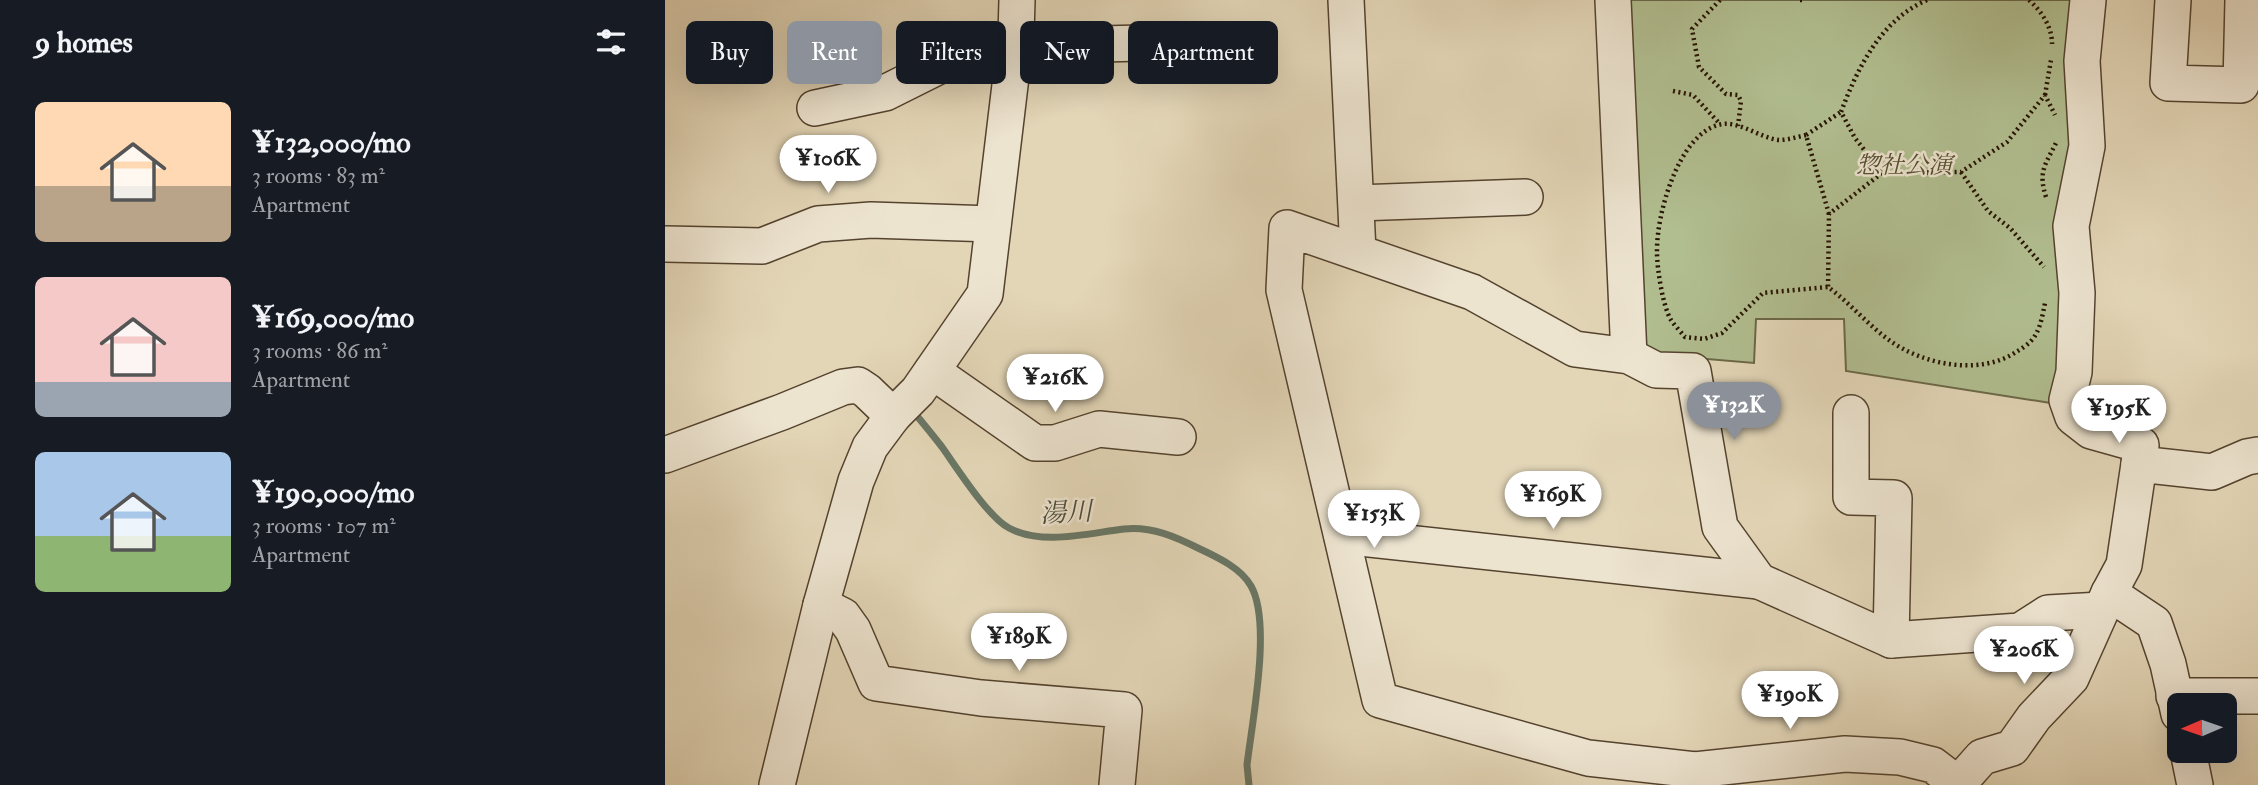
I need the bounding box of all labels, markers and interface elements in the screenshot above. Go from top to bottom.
chip: Buy [686,21,773,84]
chip: Rent [787,21,882,84]
chip: Filters [896,21,1006,84]
chip: New [1020,21,1114,84]
chip: Apartment [1128,21,1278,84]
icon: filters [592,23,630,61]
text: 9 homes [35,24,133,61]
text: ¥132,000/mo [252,124,411,161]
icon: home [91,130,175,214]
pin: ¥106K [779,136,877,195]
text: ¥106K [796,143,860,172]
park label: 惣社公演 [1856,150,1956,181]
text: 3 rooms · 83 m² [252,161,385,190]
text: Apartment [252,190,350,219]
text: ¥169,000/mo [252,299,414,336]
icon: home [91,305,175,389]
text: 3 rooms · 86 m² [252,336,388,365]
pin: ¥216K [1006,354,1104,414]
text: ¥216K [1023,362,1087,391]
text: Apartment [252,365,350,394]
pin: ¥132K [1685,382,1783,442]
pin: ¥195K [2070,386,2168,445]
text: ¥132K [1703,390,1765,419]
text: ¥195K [2087,393,2151,422]
pin: ¥169K [1504,472,1602,531]
text: ¥190,000/mo [252,474,415,511]
text: ¥169K [1521,479,1585,508]
icon: home [91,480,175,564]
pin: ¥153K [1325,490,1423,550]
water label: 湯川 [1039,496,1096,530]
text: ¥153K [1344,498,1404,527]
text: 3 rooms · 107 m² [252,511,396,540]
text: Apartment [252,540,350,569]
pin: ¥189K [970,614,1068,673]
text: ¥189K [987,621,1051,650]
pin: ¥206K [1975,626,2073,686]
text: ¥206K [1990,634,2058,663]
pin: ¥190K [1741,672,1839,731]
text: ¥190K [1757,679,1823,708]
north arrow [2167,693,2237,763]
map controls [2167,693,2237,763]

